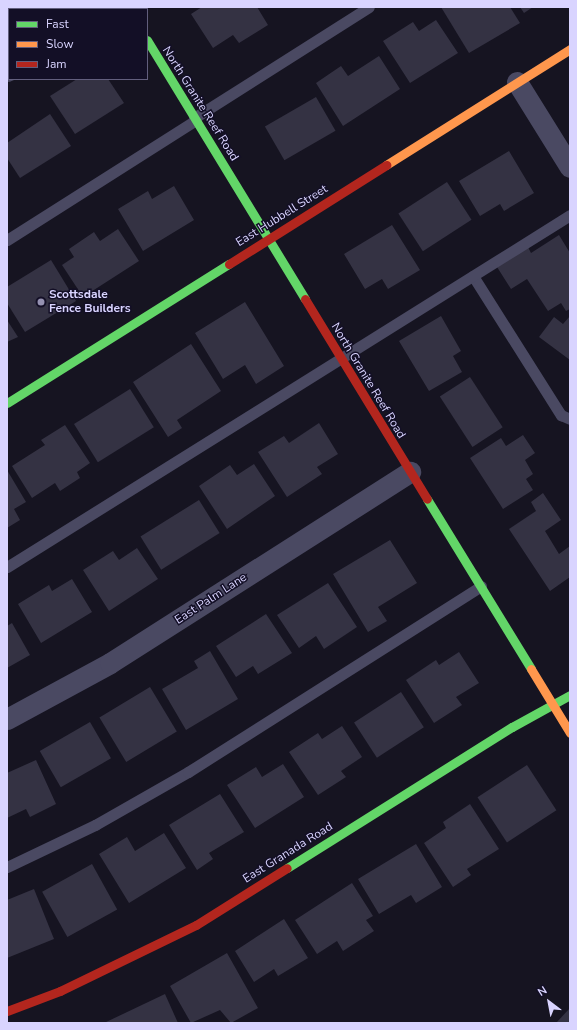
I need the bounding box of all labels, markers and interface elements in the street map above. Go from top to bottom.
legend [8,8,148,80]
text: Fast [46,16,69,32]
text: Slow [46,36,74,52]
street label: North Granite Reef Road [159,44,241,164]
text: Jam [46,56,67,72]
street label: East Hubbell Street [233,182,331,250]
place label: Scottsdale Fence Builders [49,288,131,316]
marker: Scottsdale Fence Builders [36,297,46,307]
street label: North Granite Reef Road [328,321,408,441]
street label: East Palm Lane [172,570,250,628]
street label: East Granada Road [240,820,336,886]
north arrow [529,982,569,1022]
text: N [535,983,550,1000]

